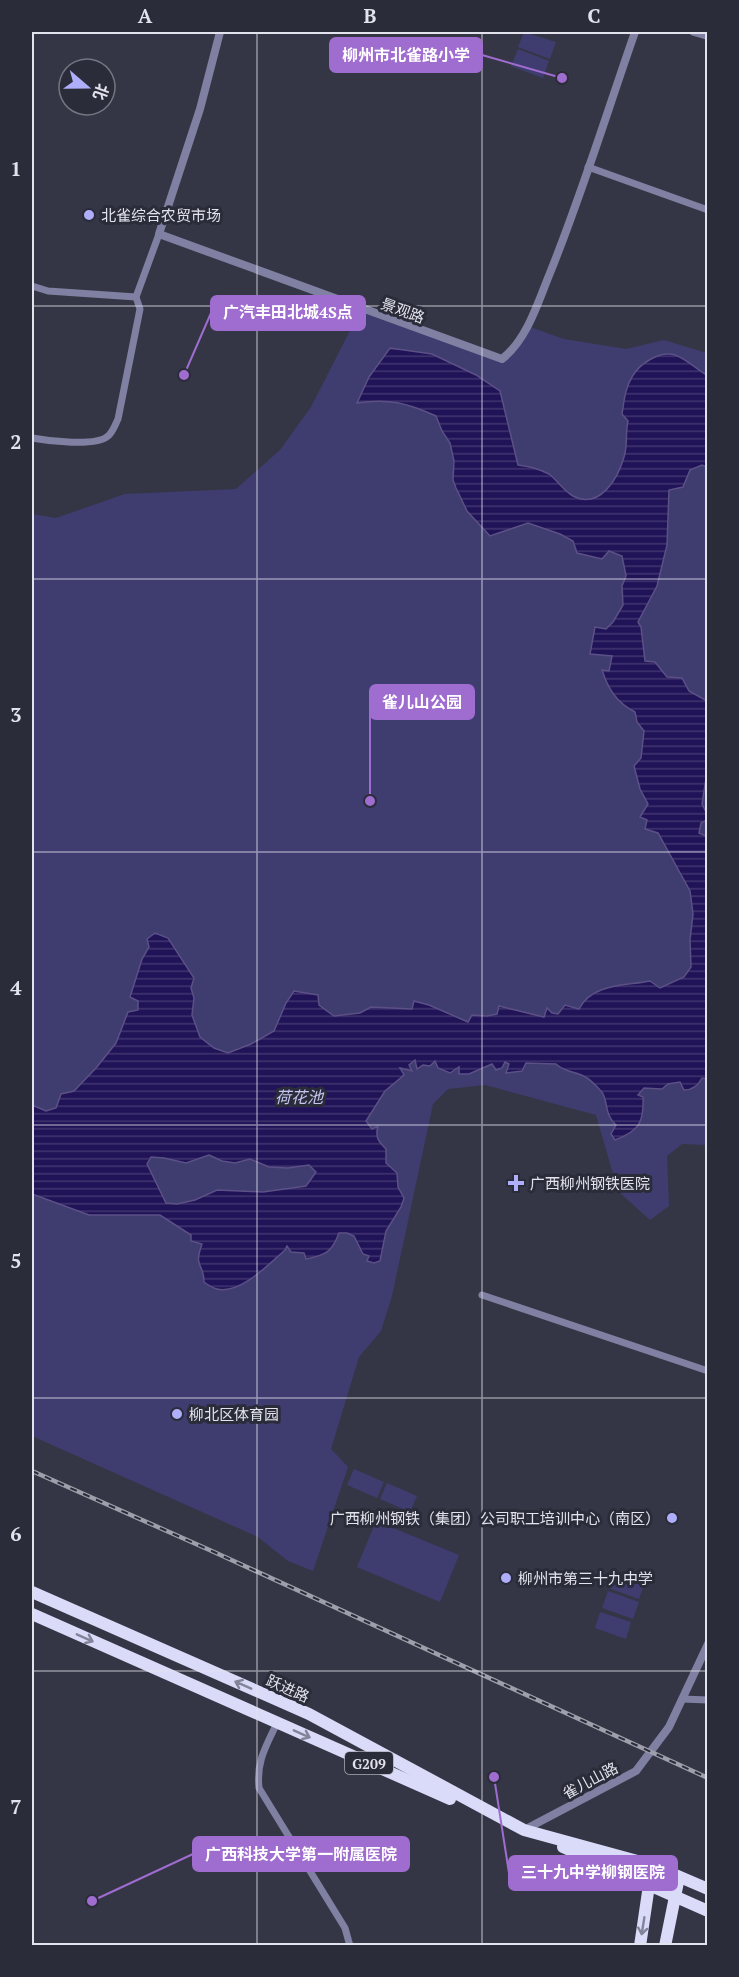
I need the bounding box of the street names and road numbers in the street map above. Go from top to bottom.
street label: 景观路 [378,293,428,327]
street label: 跃进路 [263,1670,313,1706]
road number: G209 [345,1752,393,1774]
street label: 雀儿山路 [559,1757,621,1803]

